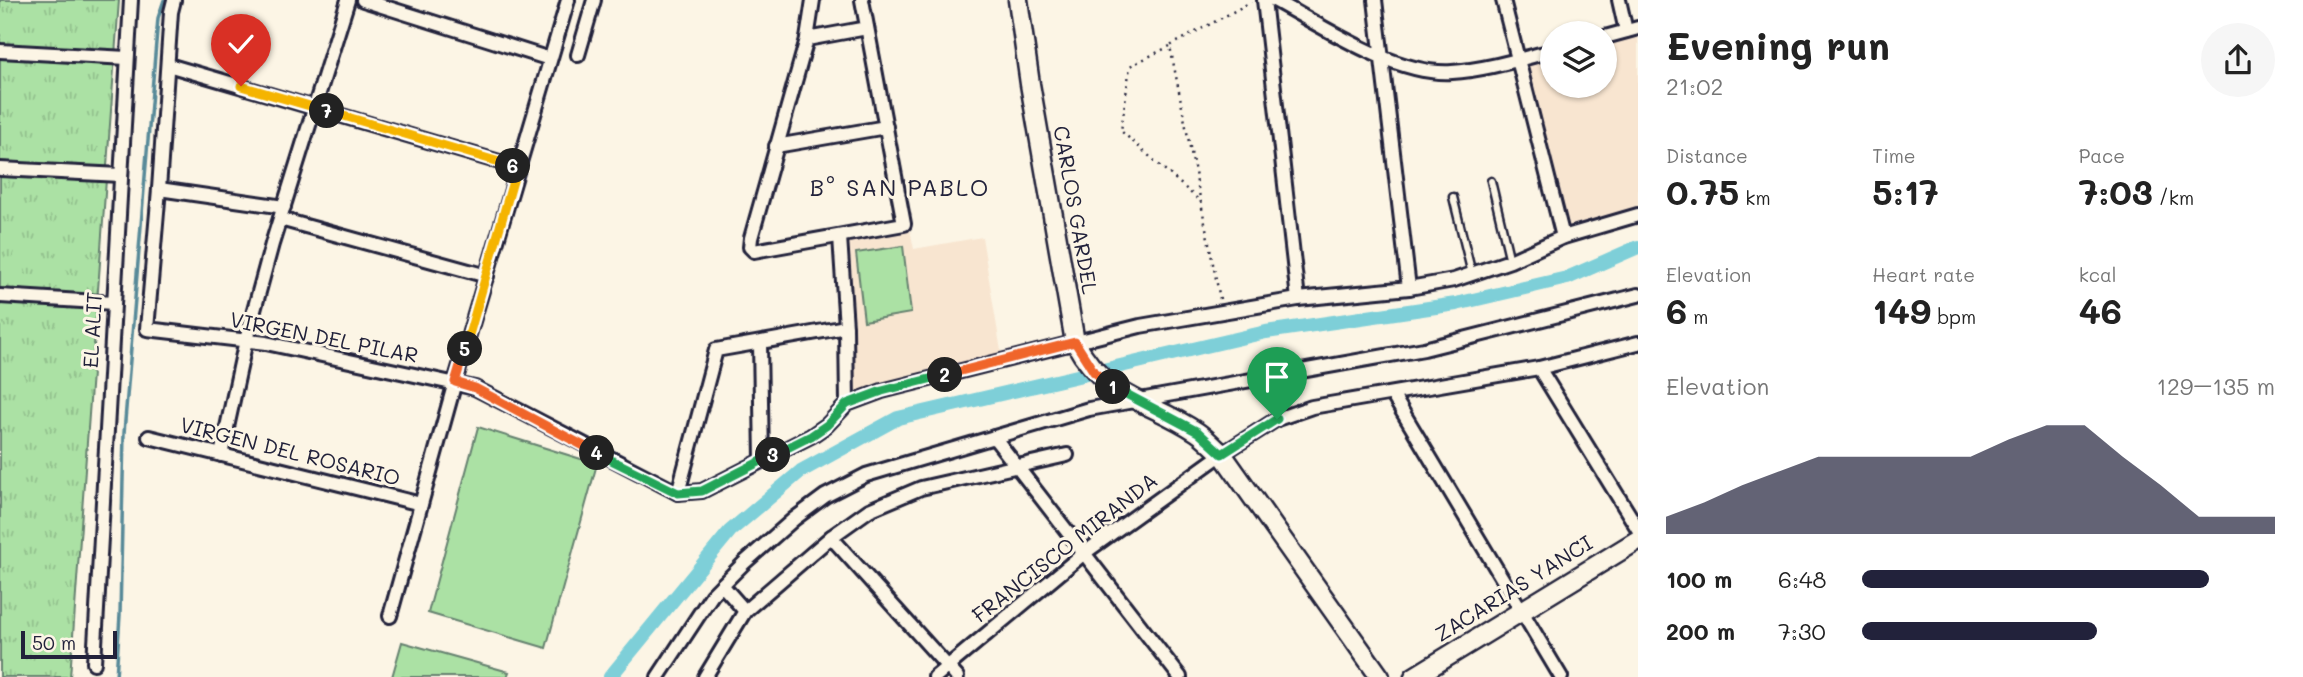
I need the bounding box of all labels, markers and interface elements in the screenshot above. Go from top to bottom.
pin [211,14,271,86]
text: Evening run [1666,20,1890,70]
map controls [1540,21,1617,98]
button: layers [1540,21,1617,98]
button: share [2201,23,2275,97]
icon: check [222,25,260,63]
text: 21:02 [1666,71,1723,101]
pin: 7 [310,94,344,128]
text: 7 [321,98,332,123]
street label: CARLOS GARDEL [1048,124,1105,296]
text: Distance [1666,143,1748,168]
text: Time [1872,143,1916,168]
text: Pace [2079,143,2125,168]
pin: 6 [496,148,530,184]
text: 6 [507,153,518,178]
text: 0.75 [1666,168,1739,214]
text: 5:17 [1872,168,1939,214]
text: 7:03 [2079,168,2153,214]
district label: B° SAN PABLO [810,172,990,202]
text: km [1739,185,1771,210]
text: /km [2153,185,2194,210]
text: Elevation [1666,262,1751,287]
text: Heart rate [1872,262,1975,287]
text: kcal [2079,262,2117,287]
text: 6 [1666,287,1687,333]
text: 149 [1872,287,1931,333]
text: 46 [2079,287,2122,333]
street label: EL ALIT [76,291,107,369]
text: m [1687,304,1708,329]
text: bpm [1931,304,1976,329]
street label: VIRGEN DEL PILAR [228,305,421,368]
pin: 5 [448,332,482,366]
text: 5 [459,336,470,361]
pin [1247,347,1307,419]
pin: 2 [928,358,962,392]
icon: arrive [1258,358,1296,396]
text: 2 [939,362,950,387]
pin: 1 [1096,370,1130,404]
text: Elevation [1666,371,1769,401]
text: 129–135 m [2157,371,2275,401]
text: 1 [1108,374,1117,399]
street label: VIRGEN DEL ROSARIO [177,410,403,491]
pin: 4 [580,435,614,470]
pin: 3 [756,438,790,472]
text: 4 [590,440,603,465]
text: 3 [767,442,778,467]
street label: FRANCISCO MIRANDA [966,466,1162,628]
street label: ZACARIAS YANCI [1429,528,1597,647]
text: 100 m [1666,564,1732,594]
text: 6:48 [1778,564,1826,594]
text: 200 m [1666,616,1735,646]
text: 7:30 [1778,616,1826,646]
scale bar [21,628,117,660]
text: 50 m [32,630,76,655]

